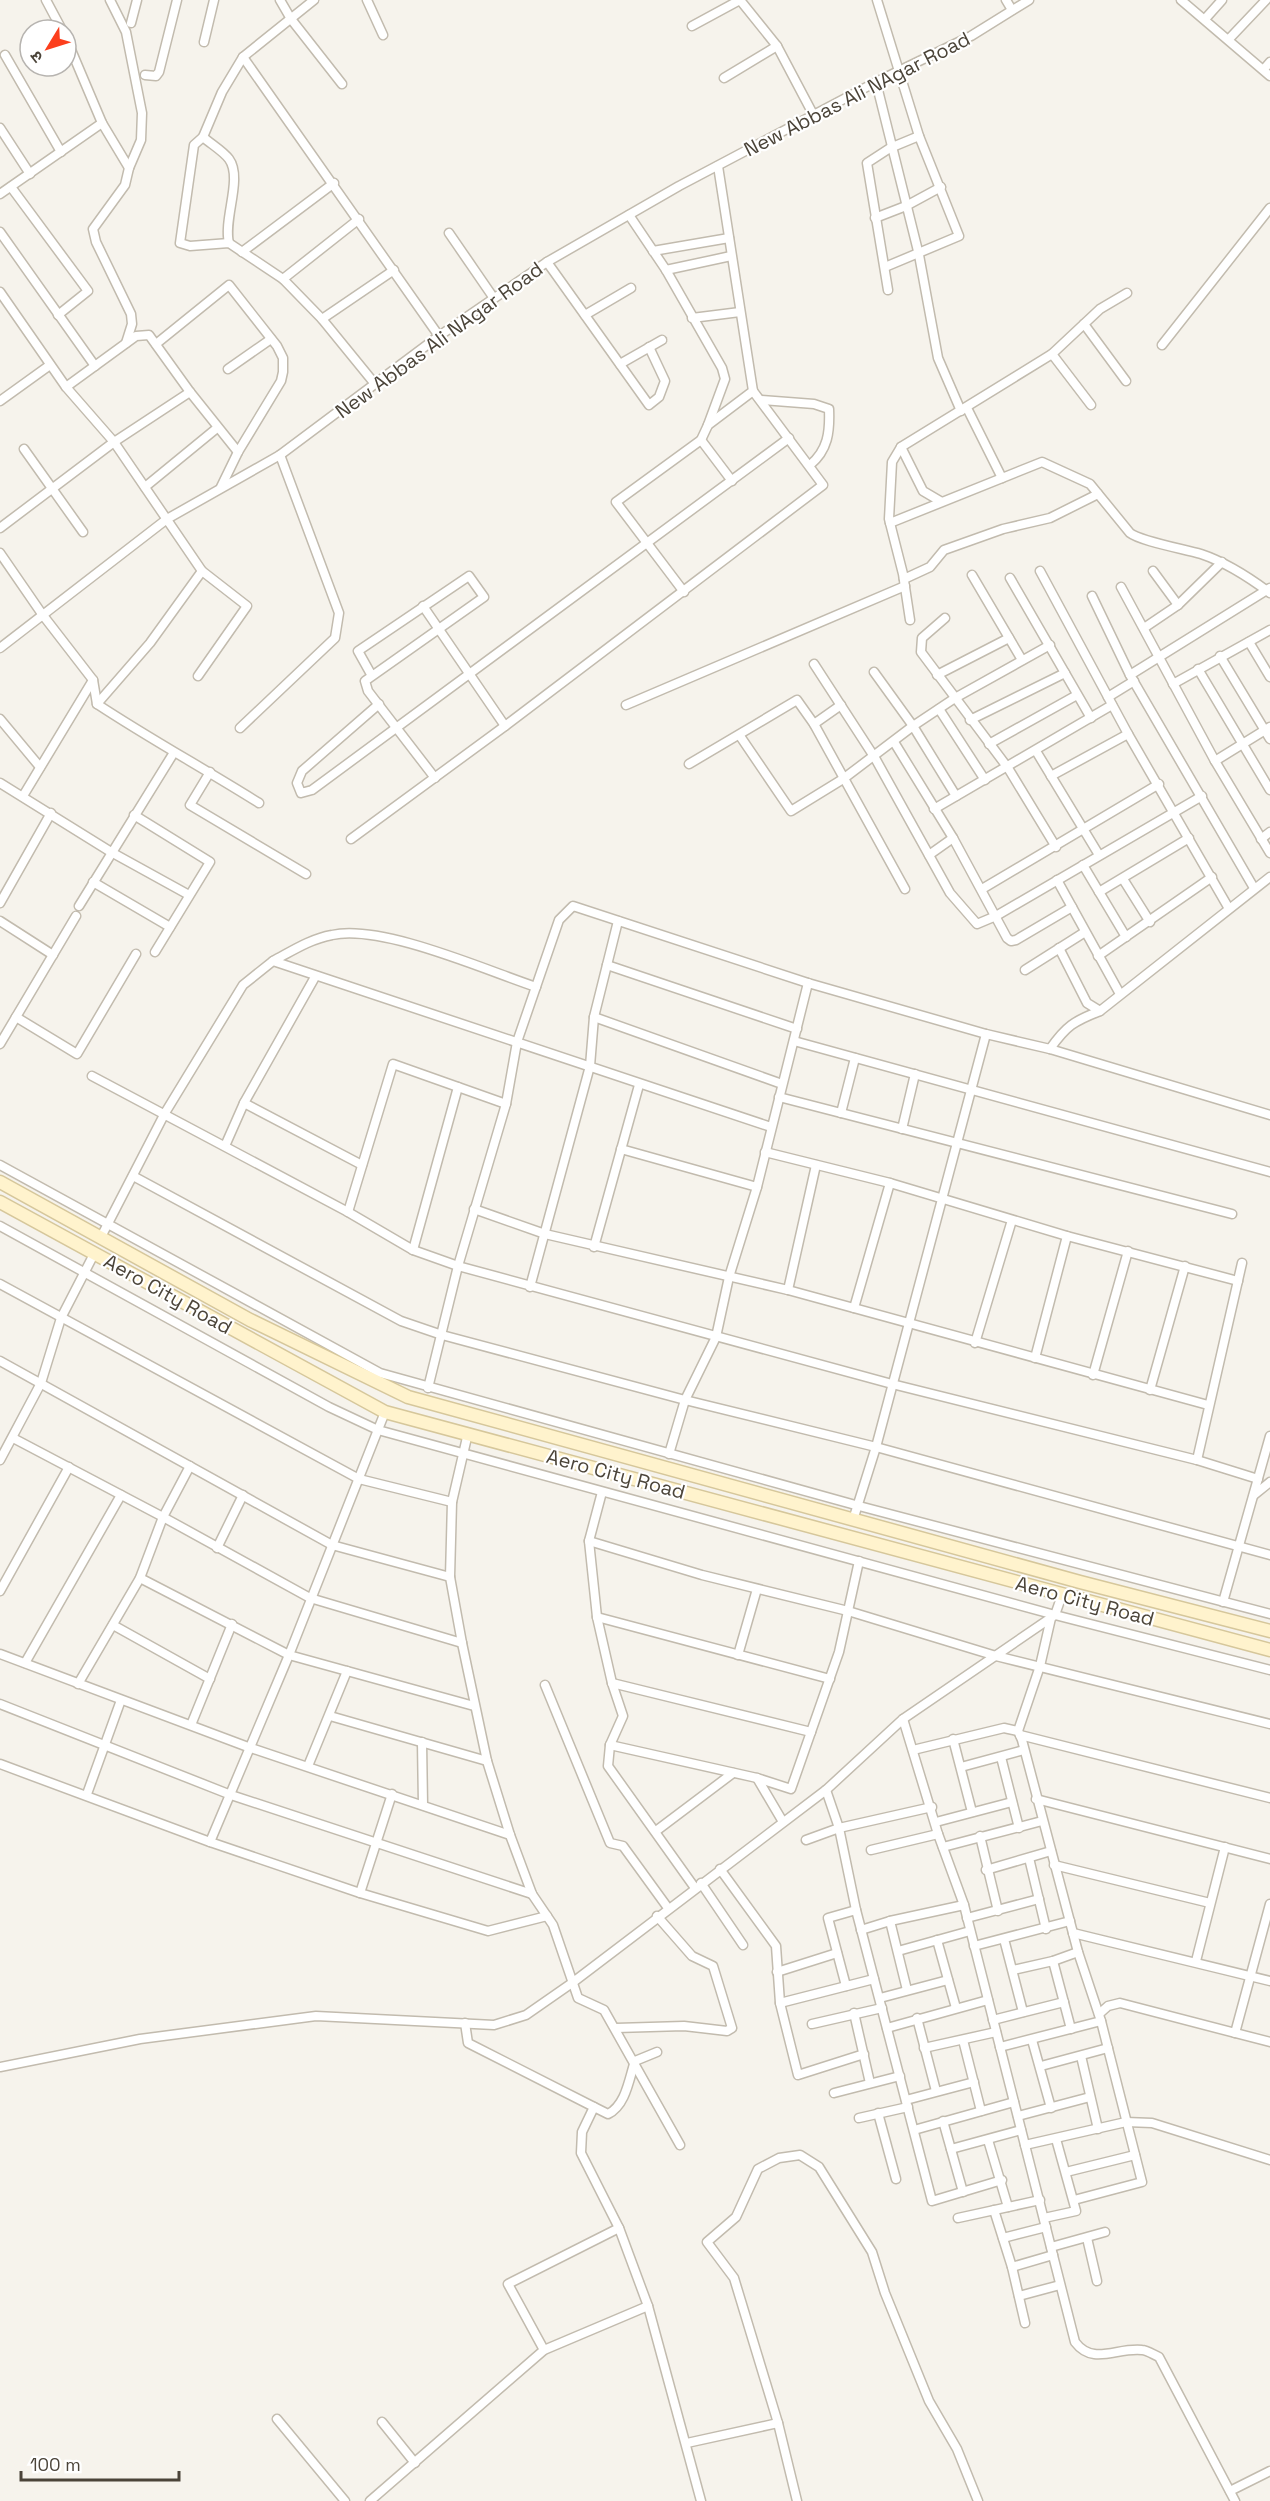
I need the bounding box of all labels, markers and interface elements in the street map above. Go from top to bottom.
north arrow [18,18,78,78]
street label: New Abbas Ali NAgar Road [739,26,975,162]
text: उ [25,46,48,67]
street label: New Abbas Ali NAgar Road [330,256,548,424]
street label: Aero City Road [99,1248,237,1340]
street label: Aero City Road [544,1443,688,1505]
street label: Aero City Road [1013,1570,1157,1632]
scale bar [21,2444,178,2482]
text: 100 m [30,2453,81,2476]

